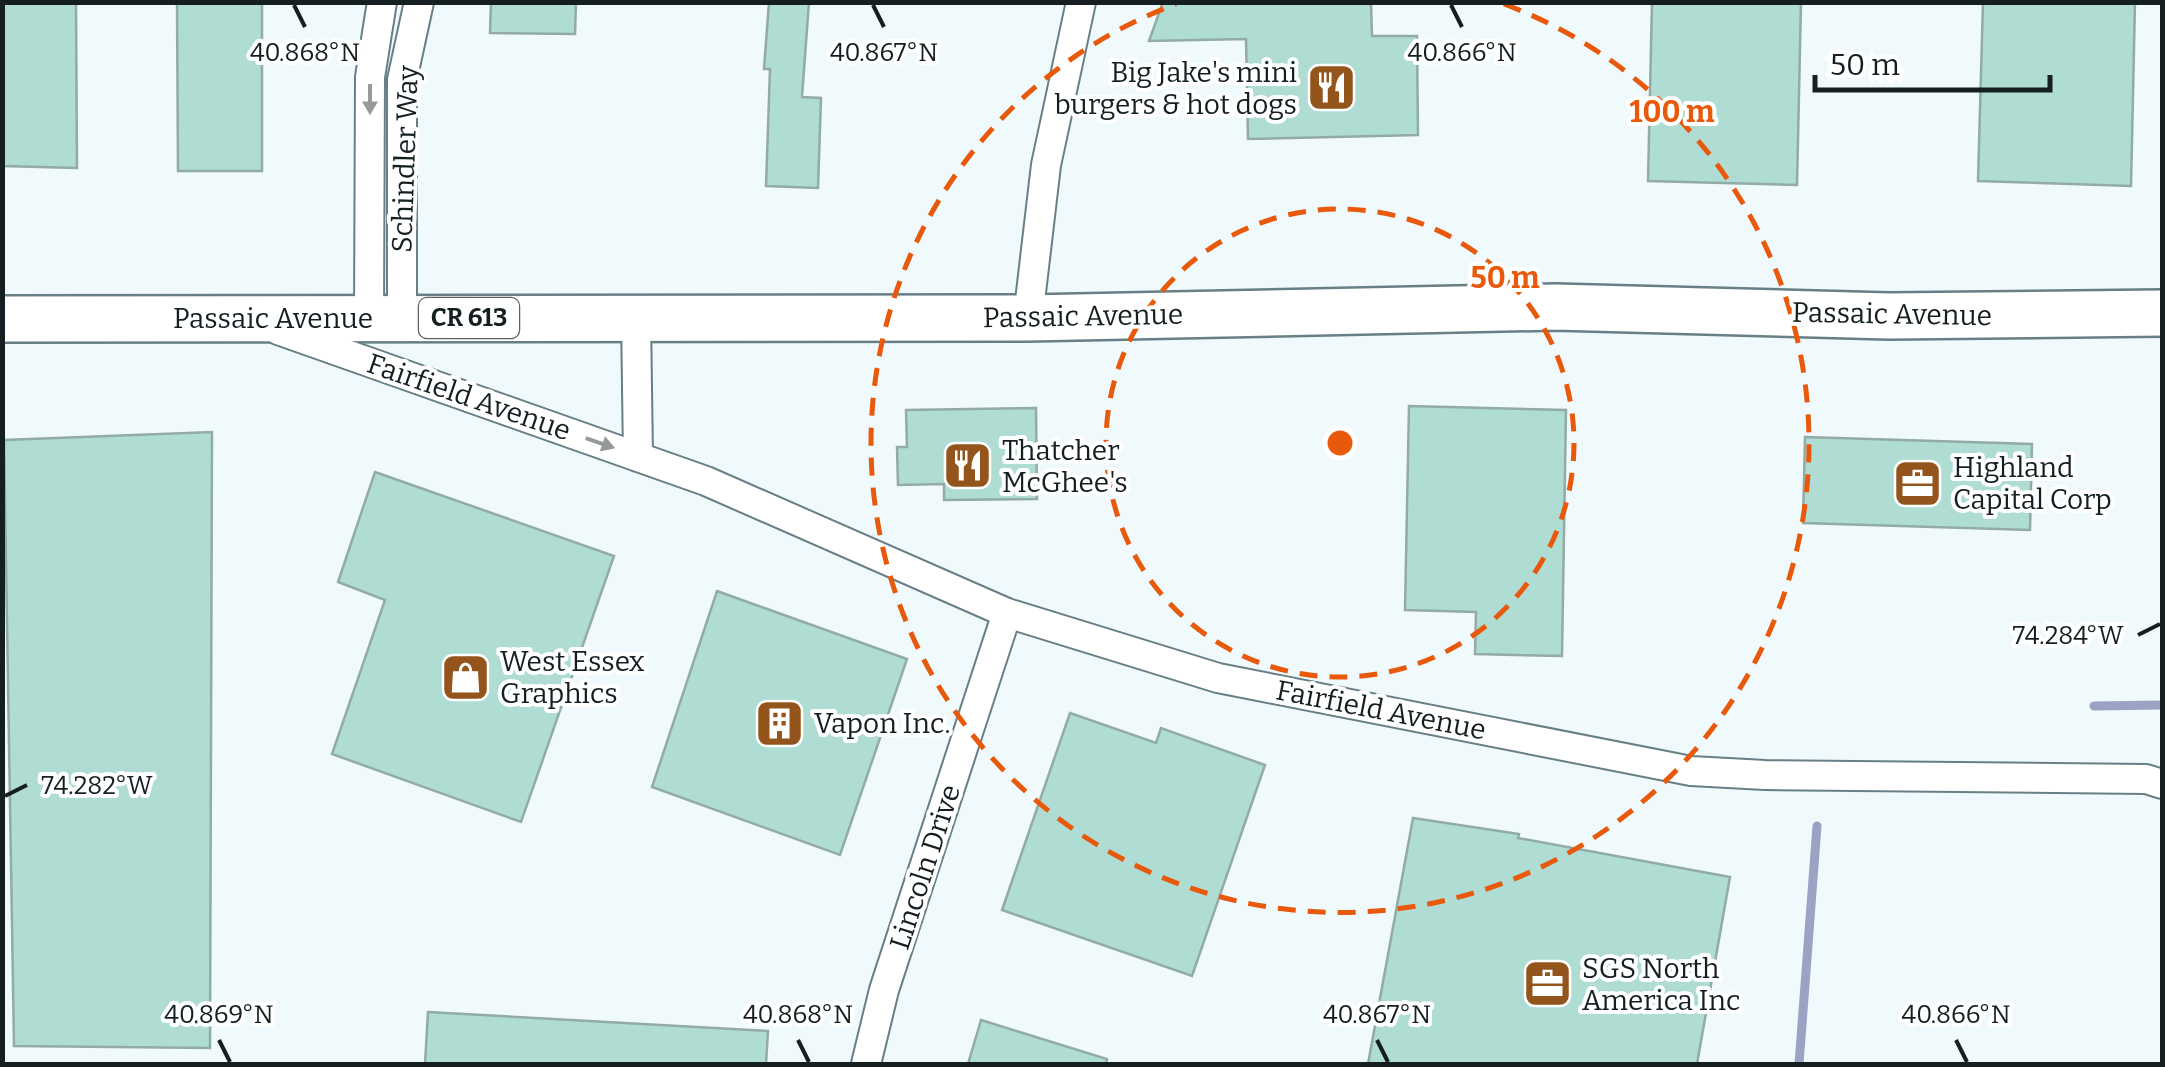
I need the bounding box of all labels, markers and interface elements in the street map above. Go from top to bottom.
scale bar [1815,30,2050,92]
text: 40.868°N [250,38,360,68]
text: 40.867°N [830,38,938,68]
text: 40.866°N [1408,38,1516,68]
text: 50 m [1830,47,1900,83]
place label: Big Jake's mini burgers & hot dogs [1054,56,1297,121]
restaurant icon: Big Jake's mini burgers & hot dogs [1306,62,1358,114]
street label: Schindler Way [385,65,425,253]
one-way arrow [361,84,377,116]
text: 100 m [1629,94,1715,130]
text: 50 m [1470,260,1540,296]
street label: Passaic Avenue [1792,296,1992,332]
road number: CR 613 [419,298,519,338]
street label: Passaic Avenue [983,298,1183,334]
street label: Passaic Avenue [173,302,373,335]
street label: Fairfield Avenue [363,347,575,447]
centre of rings [1322,425,1358,461]
place label: Thatcher McGhee's [1002,434,1128,499]
one-way arrow [585,436,615,451]
restaurant icon: Thatcher McGhee's [941,440,993,492]
place label: Highland Capital Corp [1953,451,2112,516]
office icon: Highland Capital Corp [1892,457,1944,509]
text: 74.284°W [2012,621,2124,651]
place label: West Essex Graphics [500,645,645,710]
shop icon: West Essex Graphics [439,651,491,703]
street label: Fairfield Avenue [1273,673,1489,747]
building icon: Vapon Inc. [753,697,805,749]
place label: Vapon Inc. [814,707,950,740]
text: 74.282°W [41,771,153,801]
street label: Lincoln Drive [883,780,967,954]
place label: SGS North America Inc [1582,952,1740,1017]
office icon: SGS North America Inc [1521,958,1573,1010]
text: 40.869°N [164,1000,274,1030]
text: 40.868°N [743,1000,853,1030]
text: 40.867°N [1323,1000,1431,1030]
text: 40.866°N [1902,1000,2010,1030]

